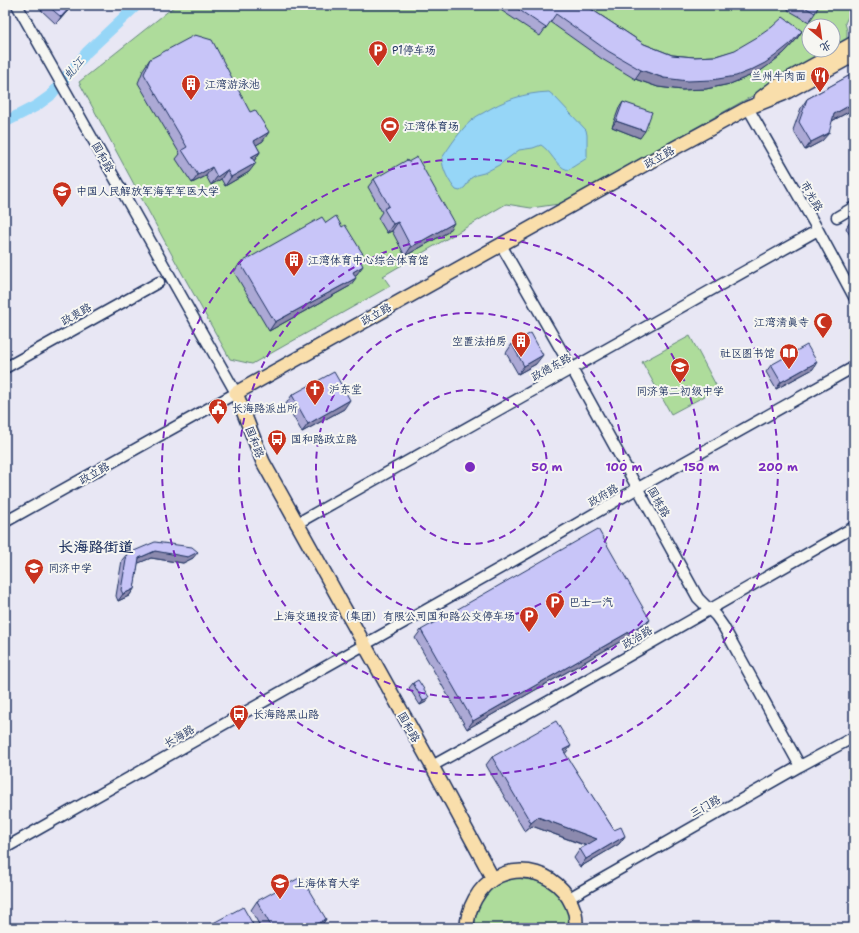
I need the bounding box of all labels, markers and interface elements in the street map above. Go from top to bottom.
north arrow [801,18,841,58]
text: 北 [817,37,834,56]
parking icon: P1停车场 [367,39,389,67]
place label: P1停车场 [392,43,436,58]
water label: 虬江 [60,53,89,82]
restaurant icon: 兰州牛肉面 [809,65,831,93]
place label: 兰州牛肉面 [751,69,806,84]
building icon: 江湾游泳池 [180,73,202,101]
place label: 江湾游泳池 [205,77,260,92]
sports icon: 江湾体育场 [379,115,401,143]
place label: 江湾体育场 [404,119,459,134]
street label: 国和路 [88,139,117,175]
street label: 政立路 [641,143,677,172]
street label: 市光路 [797,178,826,214]
school or university icon: 中国人民解放军海军军医大学 [51,180,73,208]
place label: 中国人民解放军海军军医大学 [76,184,219,199]
building icon: 江湾体育中心综合体育馆 [283,249,305,277]
place label: 江湾体育中心综合体育馆 [308,253,429,268]
street label: 政衷路 [58,300,94,329]
street label: 政立路 [358,300,394,329]
mosque icon: 江湾清真寺 [812,311,834,339]
place label: 江湾清真寺 [754,315,809,330]
building icon: 空置法拍房 [510,330,532,358]
place label: 空置法拍房 [452,334,507,349]
library icon: 社区图书馆 [778,342,800,370]
place label: 社区图书馆 [720,346,775,361]
street label: 政德东路 [528,350,574,385]
school or university icon: 同济第二初级中学 [669,356,691,384]
church icon: 沪东堂 [304,378,326,406]
place label: 沪东堂 [329,382,362,397]
place label: 同济第二初级中学 [636,384,724,399]
public building icon: 长海路派出所 [207,397,229,425]
place label: 长海路派出所 [232,401,298,416]
street label: 国和路 [242,424,267,460]
bus stop icon: 国和路政立路 [266,428,288,456]
place label: 国和路政立路 [291,432,357,447]
street label: 政立路 [76,459,112,488]
text: 50 m [532,459,563,475]
text: 100 m [606,459,643,475]
text: 150 m [683,459,719,475]
text: 200 m [758,459,798,475]
centre of rings [463,460,477,474]
street label: 政府路 [585,481,621,510]
street label: 国栋路 [644,484,673,520]
district label: 长海路街道 [58,537,134,557]
school or university icon: 同济中学 [23,557,45,585]
place label: 同济中学 [48,561,92,576]
parking icon: 巴士一汽 [544,591,566,619]
place label: 巴士一汽 [569,595,613,610]
parking icon: 上海交通投资（集团）有限公司国和路公交停车场 [518,605,540,633]
place label: 上海交通投资（集团）有限公司国和路公交停车场 [273,609,515,624]
street label: 政治路 [619,623,655,652]
bus stop icon: 长海路黑山路 [228,703,250,731]
place label: 长海路黑山路 [253,707,319,722]
street label: 国和路 [394,709,423,745]
street label: 长海路 [161,722,197,751]
street label: 三门路 [687,792,723,821]
school or university icon: 上海体育大学 [269,872,291,900]
place label: 上海体育大学 [294,876,360,891]

